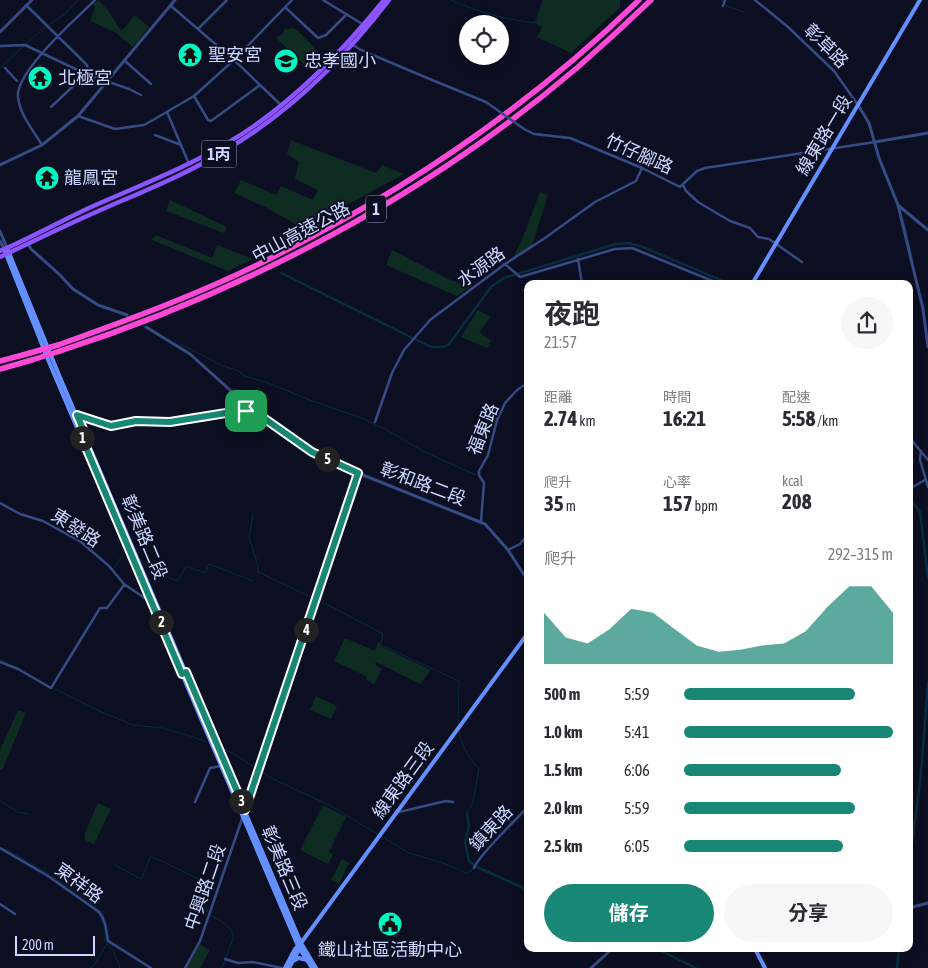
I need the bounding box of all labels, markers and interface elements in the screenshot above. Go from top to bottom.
map controls [459,15,509,65]
button: locate [459,15,509,65]
street label: 彰草路 [800,19,853,72]
temple icon: 聖安宮 [177,42,203,68]
place label: 聖安宮 [208,44,262,65]
school or university icon: 忠孝國小 [273,48,299,74]
place label: 忠孝國小 [304,50,376,71]
temple icon: 北極宮 [27,65,53,91]
place label: 北極宮 [58,67,112,88]
street label: 線東路一段 [791,91,856,179]
street label: 竹仔腳路 [602,129,676,178]
road number: 1丙 [202,140,236,168]
temple icon: 龍鳳宮 [34,165,60,191]
place label: 龍鳳宮 [64,167,118,188]
road number: 1 [366,195,386,222]
street label: 中山高速公路 [248,197,353,266]
street label: 水源路 [453,242,509,291]
button: share [841,297,893,349]
text: 夜跑 [544,298,600,330]
text: 21:57 [544,333,577,351]
text: 距離 [544,389,572,405]
text: 時間 [663,389,691,405]
text: 配速 [782,389,810,405]
pin [225,390,267,432]
icon: arrive [232,397,260,425]
street label: 福東路 [463,400,502,458]
text: 2.74 [544,406,577,430]
text: 16:21 [663,406,706,430]
text: 5:58 [782,406,815,430]
text: km [577,413,596,429]
text: /km [815,413,838,429]
pin: 1 [70,426,94,450]
text: 1 [79,430,86,446]
pin: 5 [314,446,340,472]
text: 5 [324,451,331,467]
street label: 彰和路二段 [377,458,469,509]
text: kcal [782,473,803,489]
text: 爬升 [544,474,572,490]
text: 心率 [663,474,691,490]
text: 208 [782,489,812,513]
street label: 彰美路二段 [117,491,172,582]
text: 35 [544,491,564,515]
text: 157 [663,491,693,515]
text: m [564,498,576,514]
text: bpm [693,498,718,514]
street label: 東發路 [48,504,105,551]
text: 292–315 m [828,545,893,563]
text: 爬升 [544,549,576,567]
pin: 2 [148,610,174,634]
text: 2 [158,614,165,630]
pin: 4 [294,618,318,642]
text: 4 [303,622,310,638]
text: 500 m [544,685,580,703]
text: 5:59 [624,685,649,703]
text: 1.0 km [544,723,583,741]
text: 5:41 [624,723,649,741]
street label: 線東路三段 [368,737,438,822]
text: 1.5 km [544,761,583,779]
text: 6:06 [624,761,650,779]
pin: 3 [228,788,254,814]
text: 3 [238,793,245,809]
text: 2.0 km [544,799,583,817]
text: 5:59 [624,799,649,817]
street label: 鎮東路 [465,801,517,855]
street label: 彰美路三段 [257,822,312,913]
text: 2.5 km [544,837,583,855]
text: 6:05 [624,837,650,855]
street label: 中興路二段 [180,841,229,933]
street label: 東祥路 [51,858,107,907]
button: 儲存 [544,884,714,942]
button: 分享 [724,884,893,942]
public building icon: 鐵山社區活動中心 [377,911,403,937]
scale bar [15,933,95,956]
text: 200 m [22,937,54,953]
place label: 鐵山社區活動中心 [318,939,462,960]

